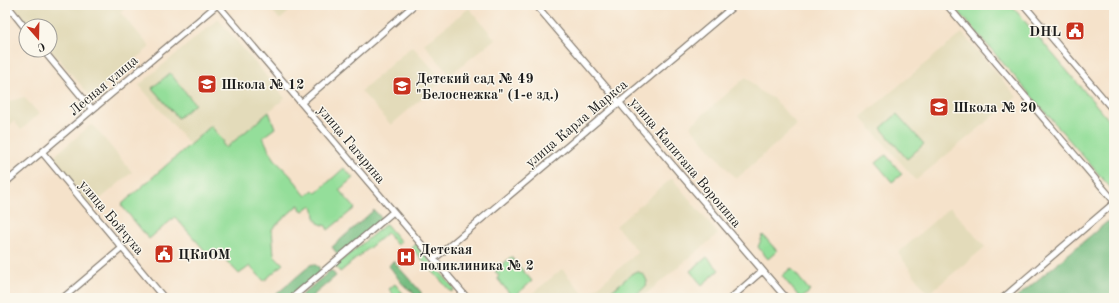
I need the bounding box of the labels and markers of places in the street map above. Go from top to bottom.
public building icon: DHL [1064,20,1086,42]
place label: DHL [1029,25,1061,39]
place label: Детский сад № 49 "Белоснежка" (1-е зд.) [416,72,559,102]
school or university icon: Школа № 12 [196,73,218,95]
school or university icon: Детский сад № 49 "Белоснежка" (1-е зд.) [391,75,413,97]
place label: Школа № 12 [221,78,304,92]
school or university icon: Школа № 20 [928,96,950,118]
place label: Школа № 20 [953,101,1036,115]
public building icon: ЦКиОМ [153,243,175,265]
place label: Детская поликлиника № 2 [420,243,534,273]
hospital icon: Детская поликлиника № 2 [395,246,417,268]
place label: ЦКиОМ [178,248,231,262]

